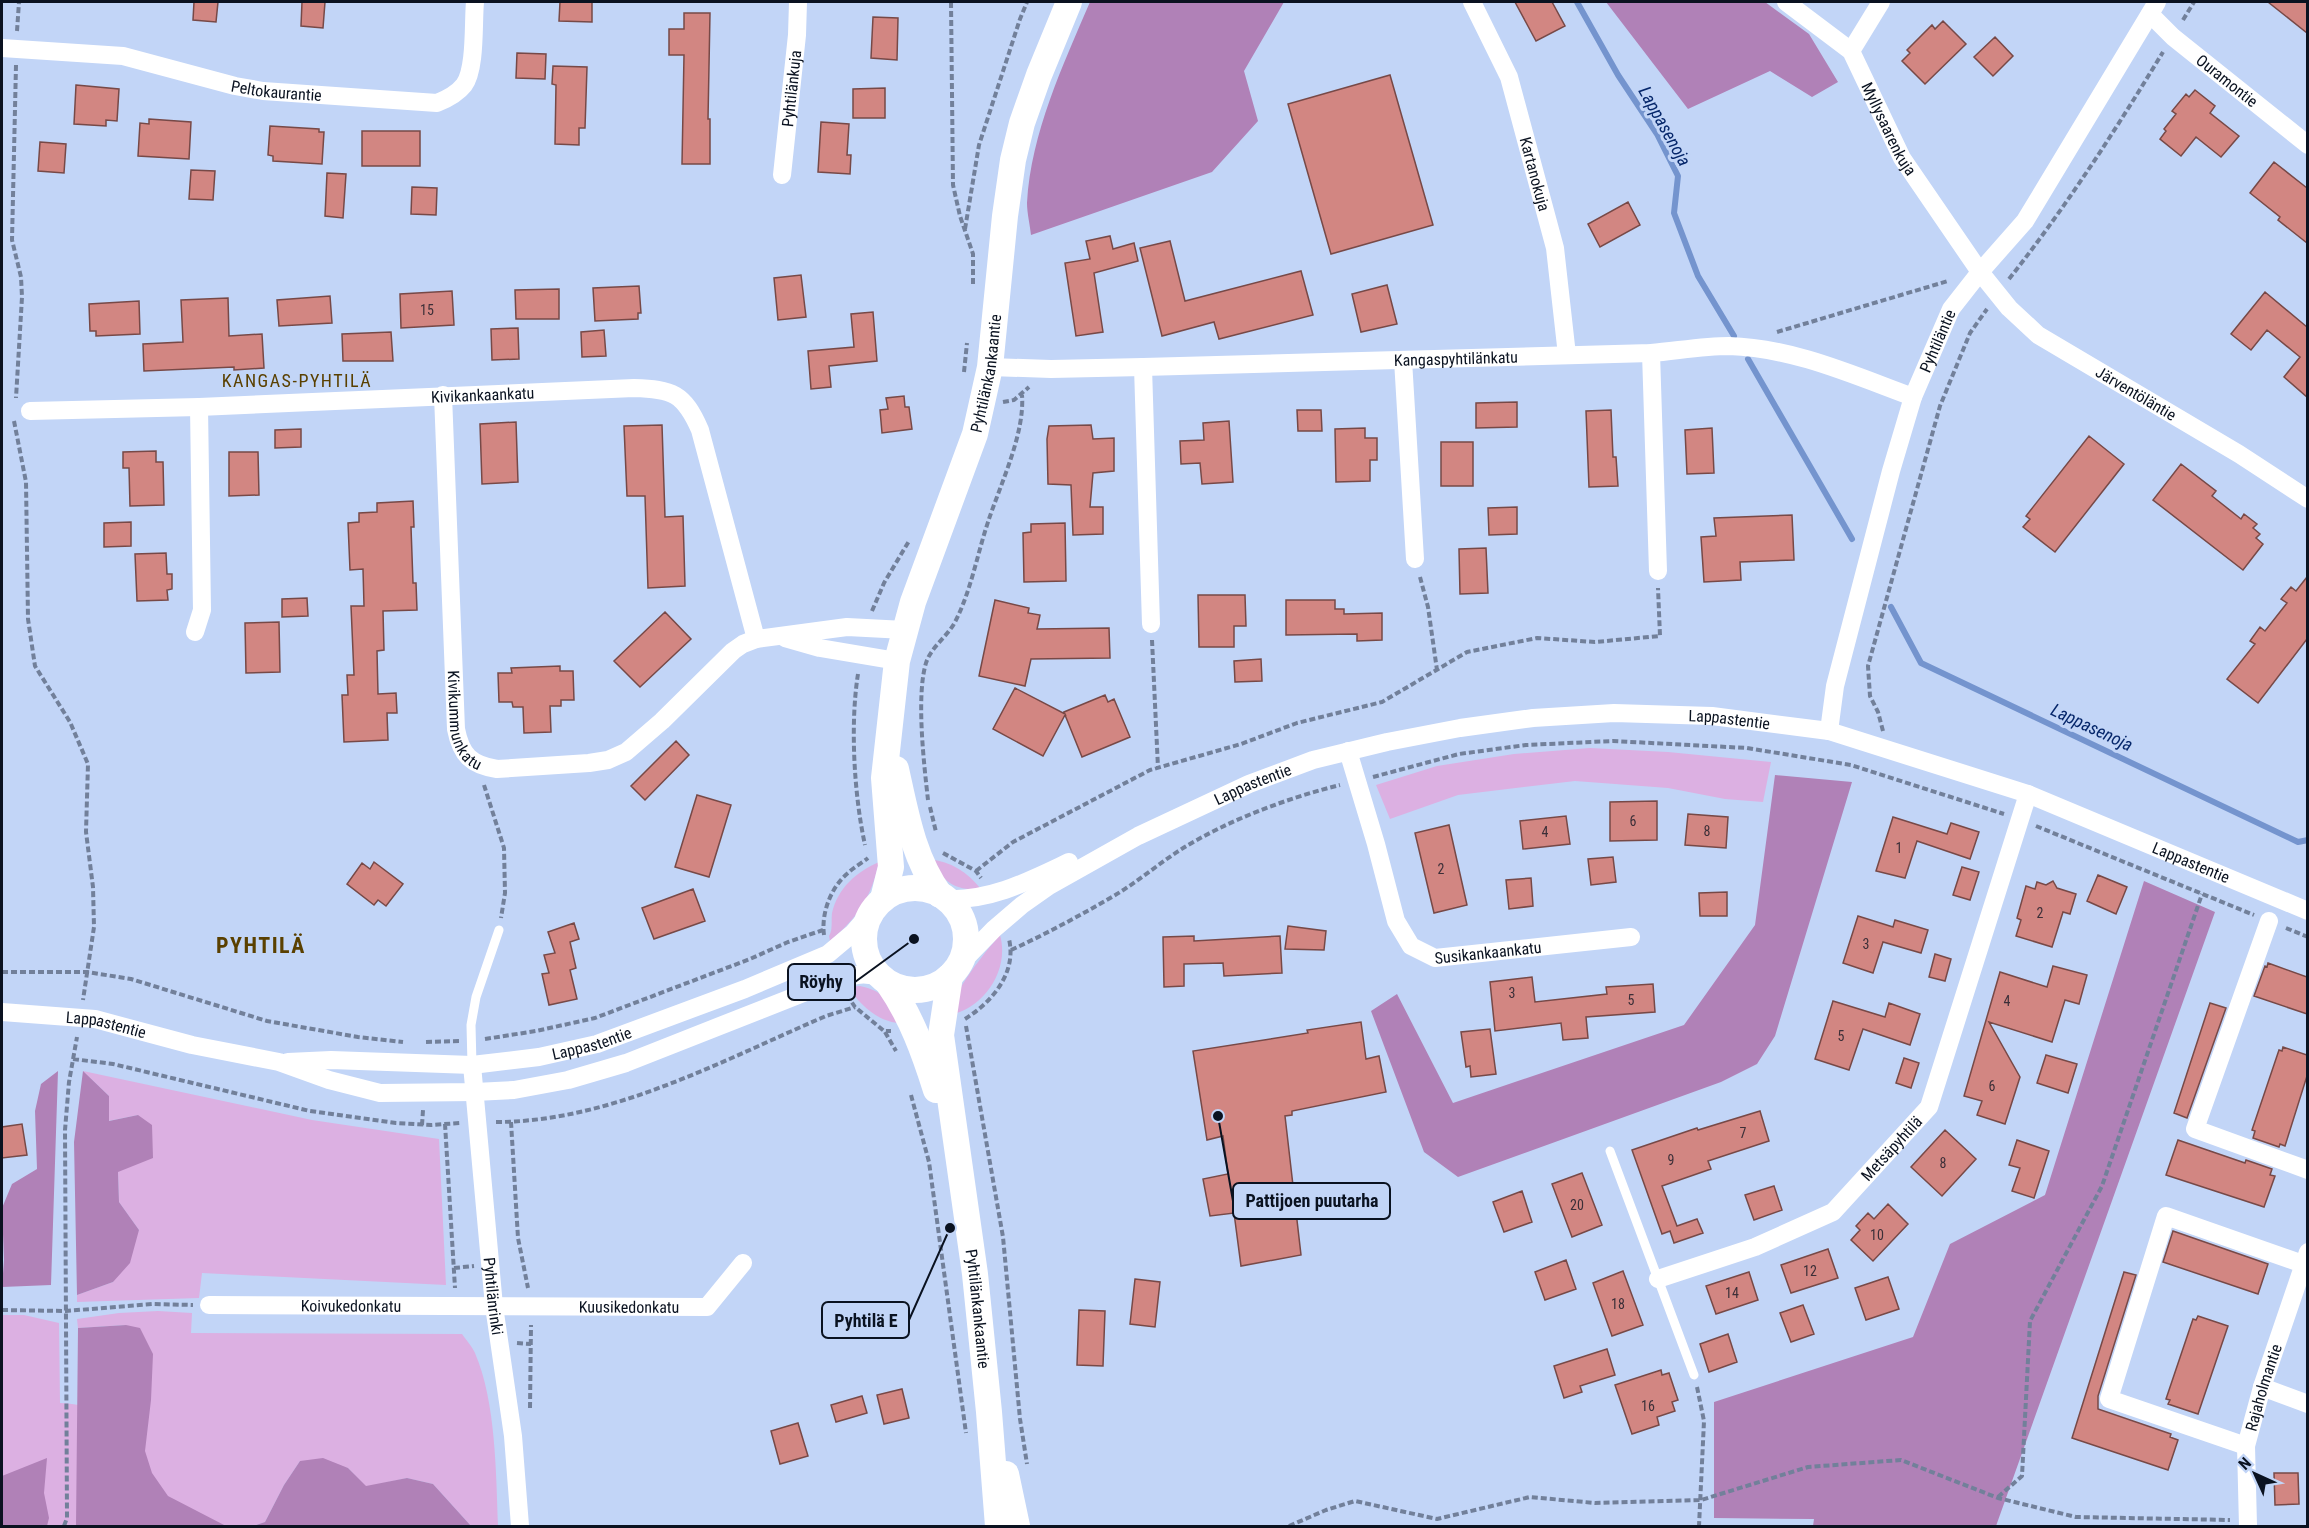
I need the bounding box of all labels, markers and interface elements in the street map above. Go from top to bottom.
street label: Pyhtilänkuja [778,49,805,128]
street label: Ouramontie [2193,50,2262,111]
street label: Peltokaurantie [230,76,322,105]
street label: Myllysaarenkuja [1858,79,1921,179]
water label: Lappasenoja [1635,82,1695,170]
street label: Kartanokuja [1516,135,1554,213]
house number: 15 [420,302,434,318]
street label: Pyhtiläntie [1915,306,1959,375]
street label: Pyhtilänkankaantie [966,313,1005,434]
street label: Kangaspyhtilänkatu [1394,347,1518,370]
street label: Järventöläntie [2093,362,2180,424]
district label: KANGAS-PYHTILÄ [222,370,372,391]
street label: Kivikankaankatu [431,383,535,406]
street label: Kivikummunkatu [444,670,485,774]
water label: Lappasenoja [2048,699,2136,755]
street label: Lappastentie [1688,706,1771,733]
street label: Lappastentie [1211,760,1294,809]
house number: 6 [1630,813,1637,829]
house number: 8 [1704,823,1711,839]
house number: 4 [1542,824,1549,840]
street label: Lappastentie [2150,838,2233,887]
house number: 1 [1896,840,1902,856]
house number: 2 [1438,861,1445,877]
house number: 2 [2037,905,2044,921]
district label: PYHTILÄ [216,933,306,958]
house number: 3 [1863,936,1869,952]
street label: Susikankaankatu [1434,937,1542,967]
callout: Röyhy [788,964,855,1000]
text: Röyhy [799,971,843,992]
house number: 3 [1509,985,1515,1001]
house number: 5 [1628,992,1635,1008]
house number: 4 [2004,993,2011,1009]
street label: Lappastentie [65,1007,148,1042]
street label: Lappastentie [550,1023,634,1063]
house number: 5 [1838,1028,1845,1044]
house number: 6 [1989,1078,1996,1094]
street label: Metsäpyhtilä [1857,1112,1926,1185]
house number: 7 [1740,1125,1747,1141]
house number: 9 [1668,1152,1674,1168]
house number: 8 [1940,1155,1947,1171]
callout: Pattijoen puutarha [1233,1183,1390,1219]
text: Pattijoen puutarha [1245,1190,1379,1211]
house number: 20 [1570,1197,1584,1213]
house number: 10 [1870,1227,1884,1243]
street label: Pyhtilänkankaantie [962,1248,994,1369]
street label: Pyhtilänrinki [480,1256,508,1336]
house number: 12 [1803,1263,1817,1279]
house number: 14 [1725,1285,1739,1301]
street label: Koivukedonkatu [301,1296,401,1315]
house number: 18 [1611,1296,1625,1312]
street label: Kuusikedonkatu [579,1297,679,1316]
callout: Pyhtilä E [822,1302,909,1338]
text: Pyhtilä E [834,1310,898,1331]
street label: Rajaholmantie [2241,1341,2285,1433]
house number: 16 [1641,1398,1655,1414]
north arrow [2225,1444,2285,1504]
text: N [2235,1454,2255,1474]

